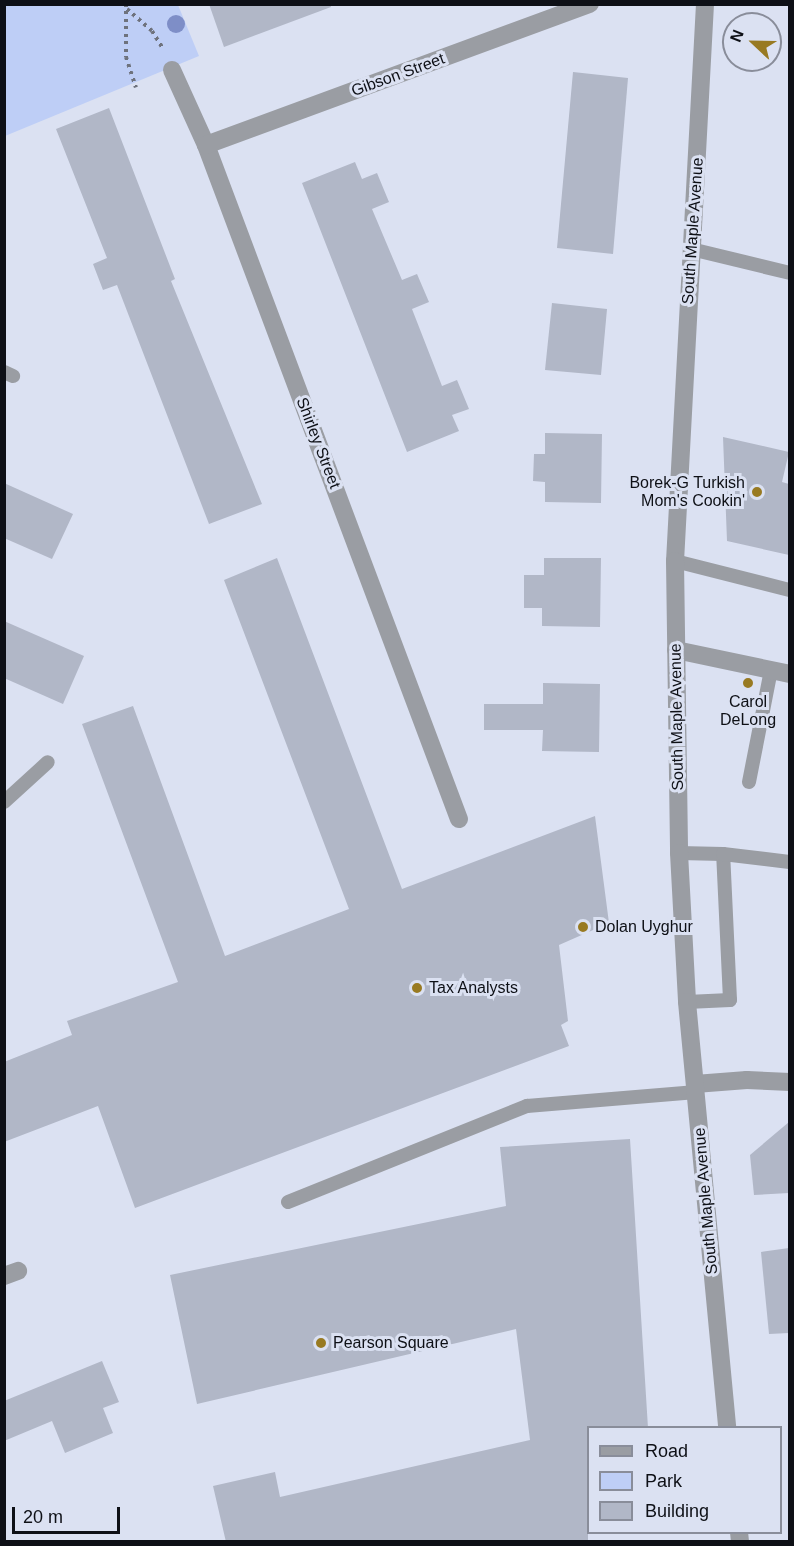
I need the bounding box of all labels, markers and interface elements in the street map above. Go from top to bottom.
north arrow [722,12,782,72]
text: N [727,27,747,44]
street label: Gibson Street [349,49,447,101]
street label: South Maple Avenue [678,156,708,306]
street label: Shirley Street [292,395,344,491]
place label: Borek-G Turkish Mom's Cookin' [629,473,745,511]
marker: Borek-G Turkish Mom's Cookin' [750,485,764,499]
street label: South Maple Avenue [666,643,688,791]
marker: Carol DeLong [741,676,755,690]
place label: Carol DeLong [720,692,776,730]
place label: Dolan Uyghur [595,917,693,937]
marker: Dolan Uyghur [576,920,590,934]
place label: Tax Analysts [429,978,519,998]
marker: Tax Analysts [410,981,424,995]
street label: South Maple Avenue [690,1126,722,1276]
place label: Pearson Square [333,1333,449,1353]
marker: Pearson Square [314,1336,328,1350]
legend [587,1426,782,1534]
text: Road [645,1441,688,1461]
text: Park [645,1471,682,1491]
scale bar [15,1495,123,1533]
text: Building [645,1501,709,1521]
text: 20 m [23,1507,63,1527]

